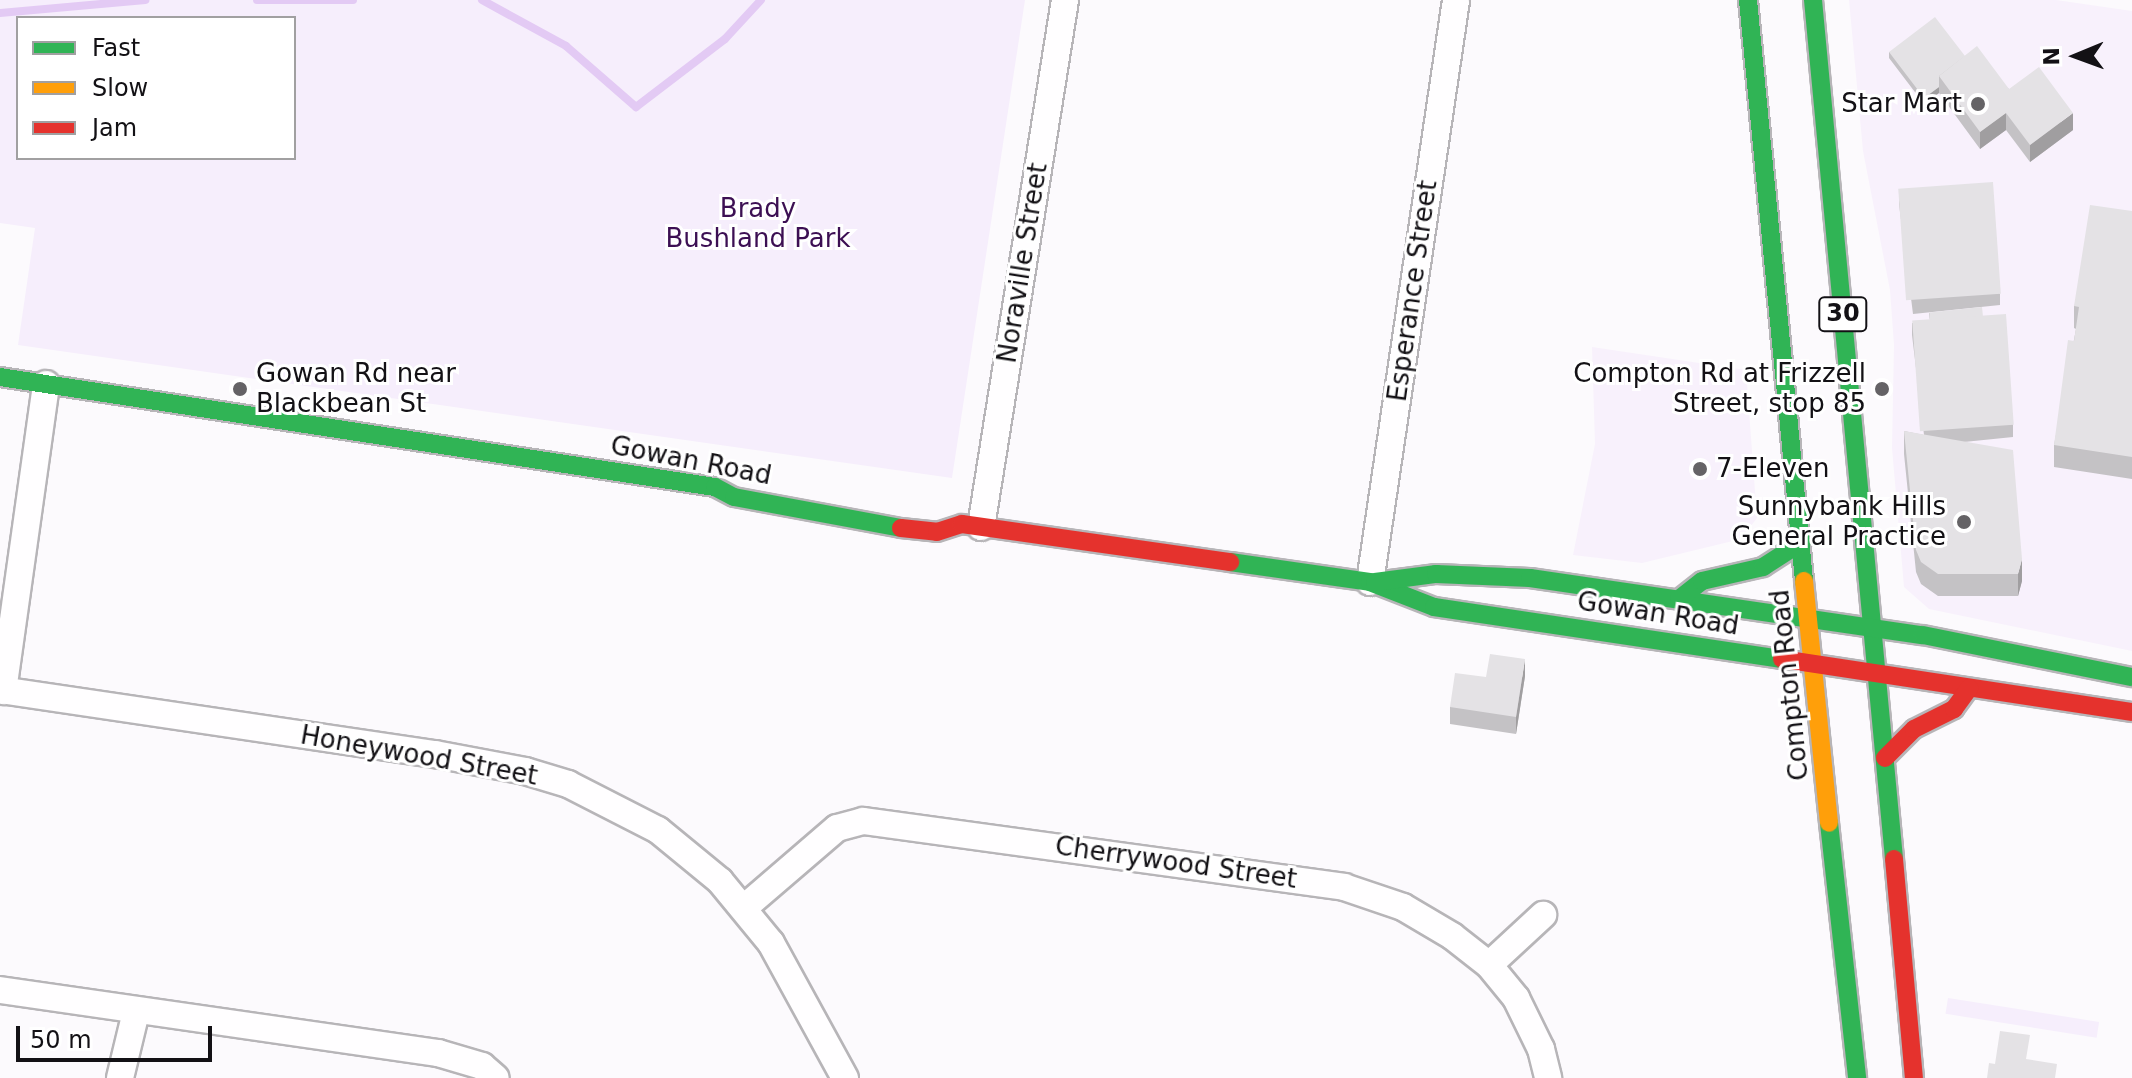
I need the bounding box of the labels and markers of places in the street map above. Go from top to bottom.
place label: Star Mart [1841,88,1962,120]
marker: Star Mart [1969,95,1987,113]
place label: Gowan Rd near Blackbean St [256,358,456,420]
place label: Compton Rd at Frizzell Street, stop 85 [1573,358,1866,420]
marker: Gowan Rd near Blackbean St [231,380,249,398]
marker: Compton Rd at Frizzell Street, stop 85 [1873,380,1891,398]
place label: 7-Eleven [1716,453,1829,485]
marker: 7-Eleven [1691,460,1709,478]
place label: Sunnybank Hills General Practice [1731,491,1946,552]
marker: Sunnybank Hills General Practice [1953,511,1975,533]

